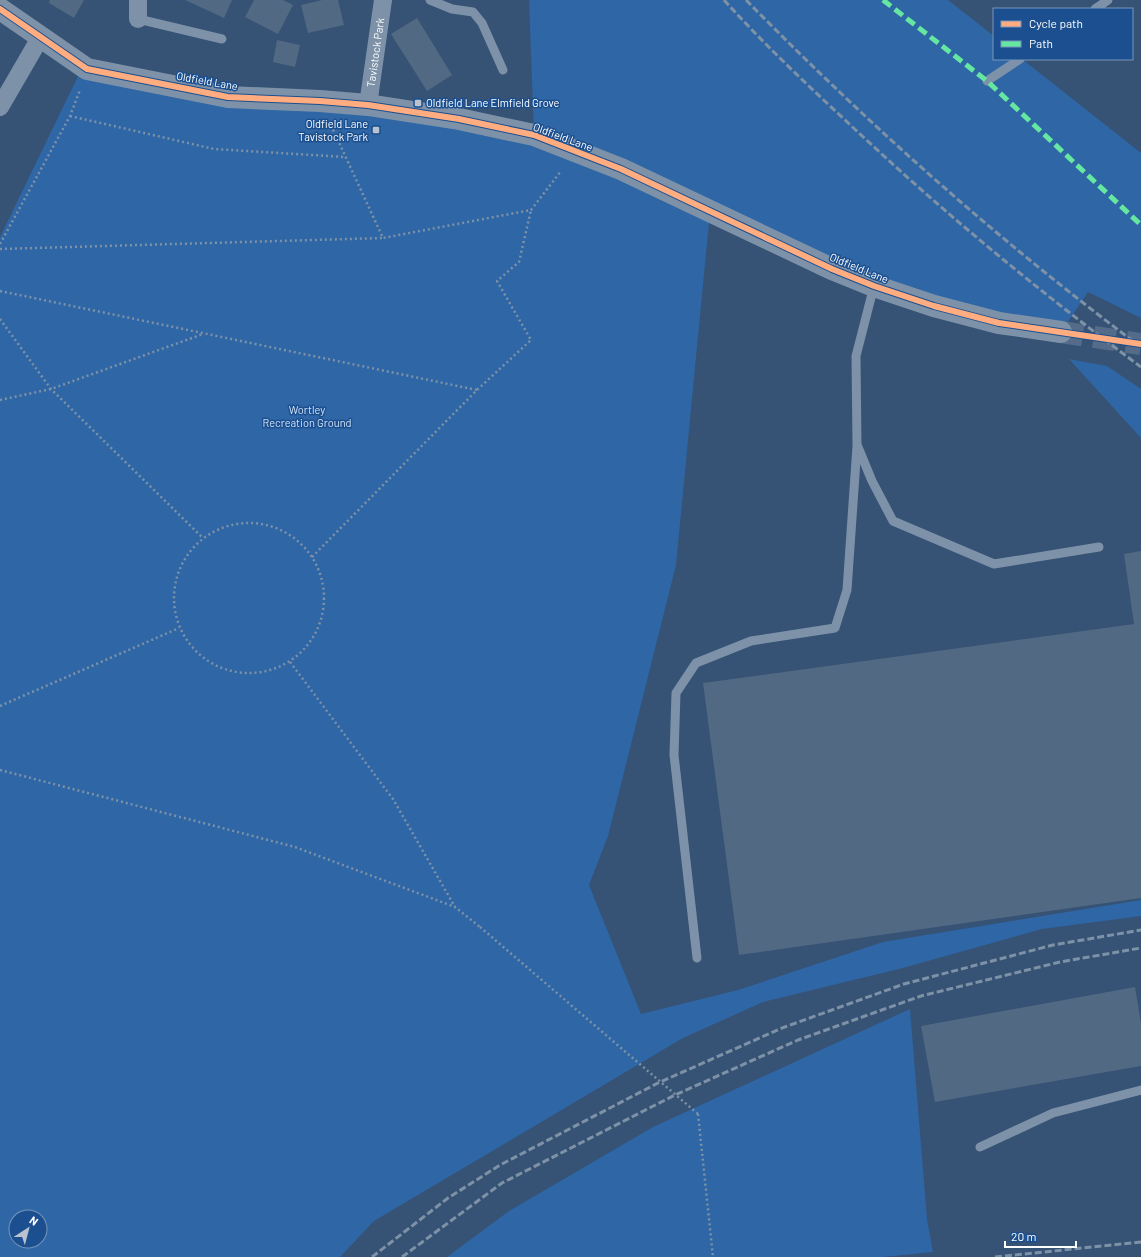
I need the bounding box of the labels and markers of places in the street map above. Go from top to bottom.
place label: Oldfield Lane Elmfield Grove [426,96,560,109]
marker: Oldfield Lane Elmfield Grove [413,98,423,108]
place label: Oldfield Lane Tavistock Park [298,117,368,143]
marker: Oldfield Lane Tavistock Park [371,125,381,135]

